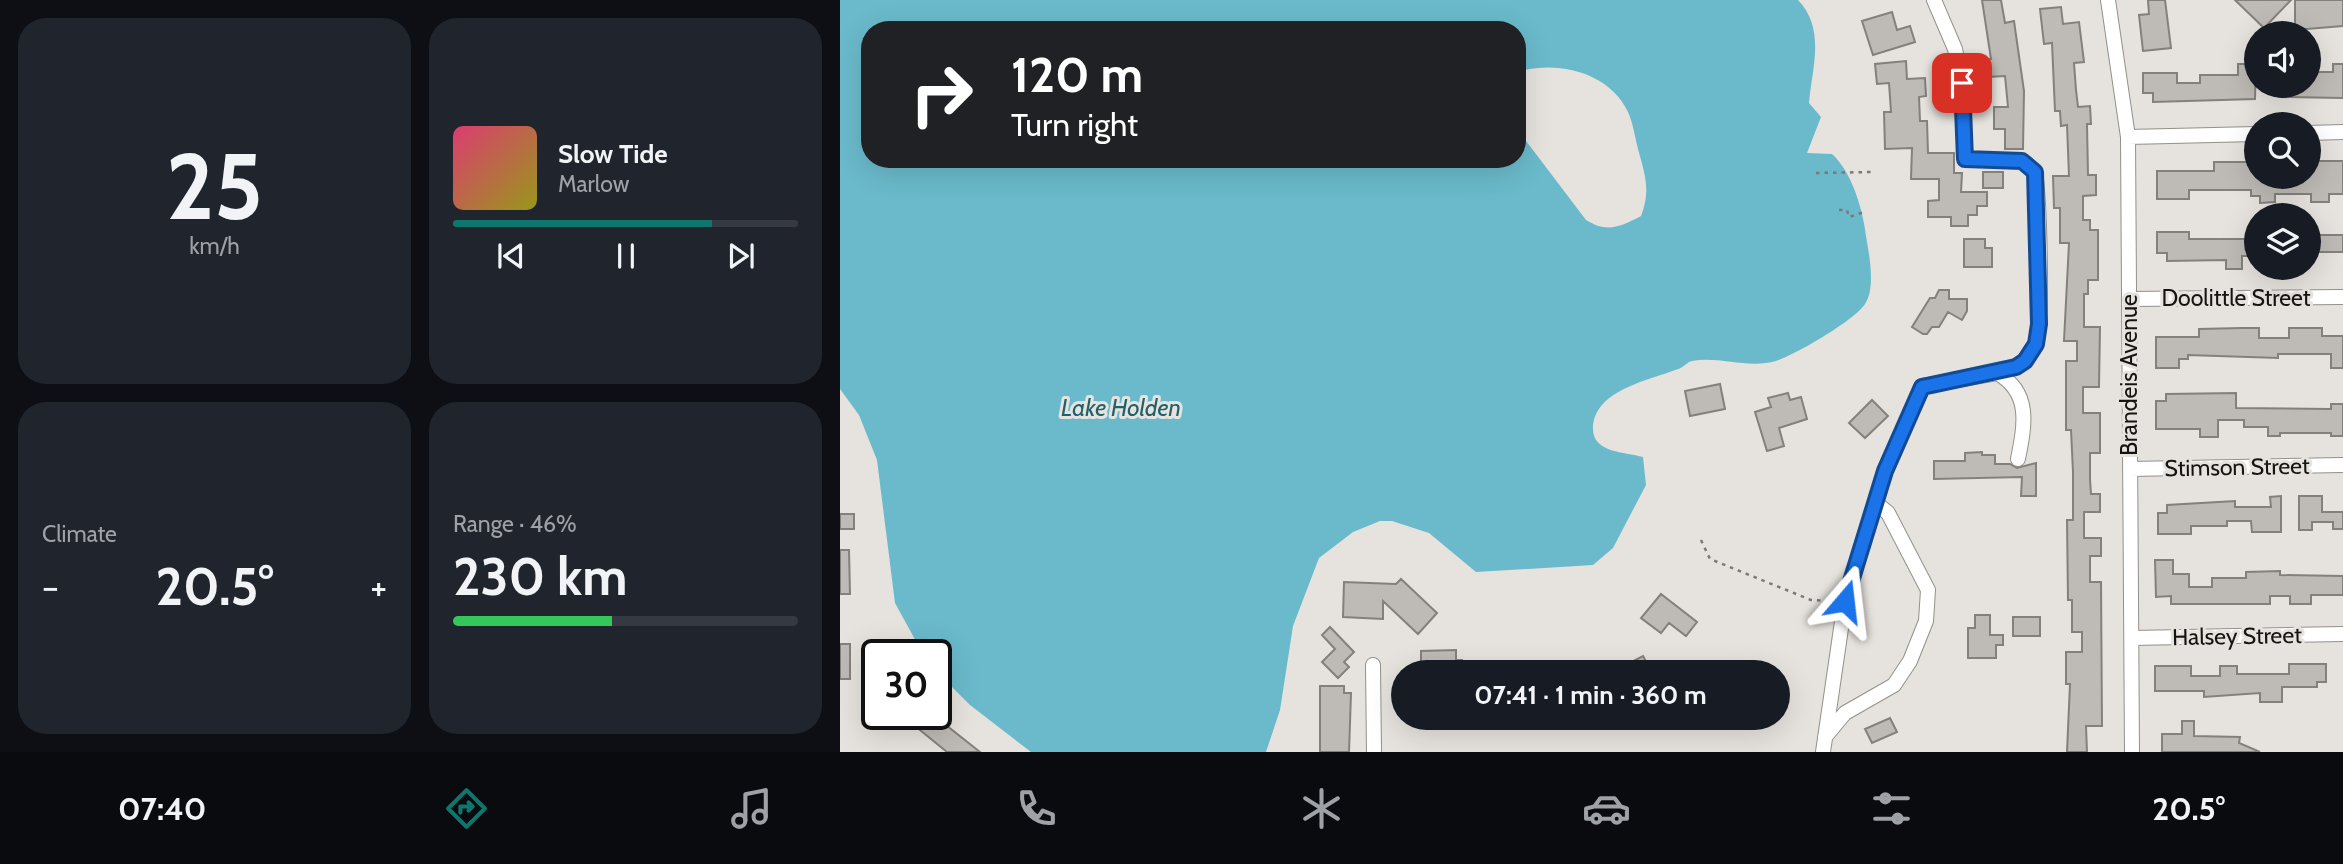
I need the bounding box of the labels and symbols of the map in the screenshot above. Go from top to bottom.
pin [1932,53,1992,113]
street label: Doolittle Street [2161,284,2311,312]
street label: Brandeis Avenue [2115,294,2143,456]
water label: Lake Holden [1061,393,1181,422]
street label: Stimson Street [2164,452,2310,482]
position arrow [1808,564,1882,638]
street label: Halsey Street [2172,621,2302,651]
speed limit sign: 30 [861,639,952,730]

